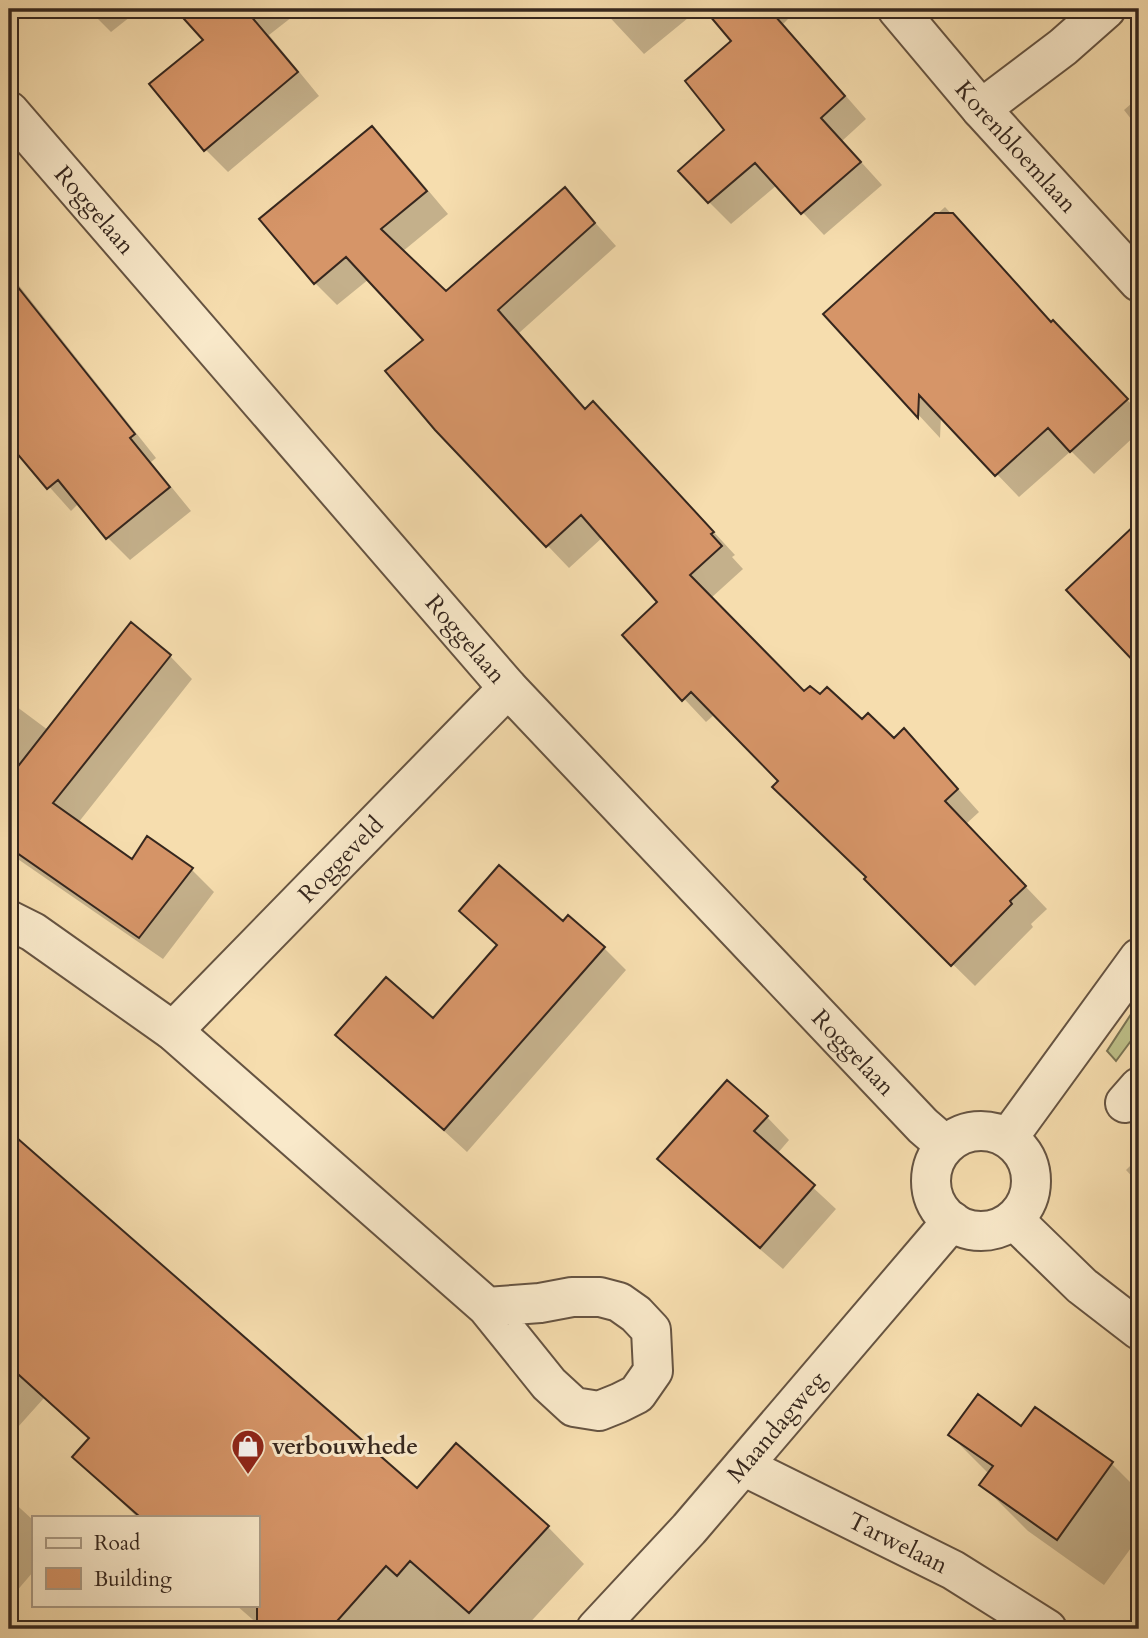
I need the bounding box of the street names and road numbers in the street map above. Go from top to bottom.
street label: Korenbloemlaan [947,73,1085,220]
street label: Roggelaan [47,158,143,262]
street label: Roggelaan [418,587,514,691]
street label: Roggeveld [291,808,391,910]
street label: Roggelaan [804,1002,903,1103]
street label: Maandagweg [719,1363,834,1490]
street label: Tarwelaan [843,1504,954,1582]

